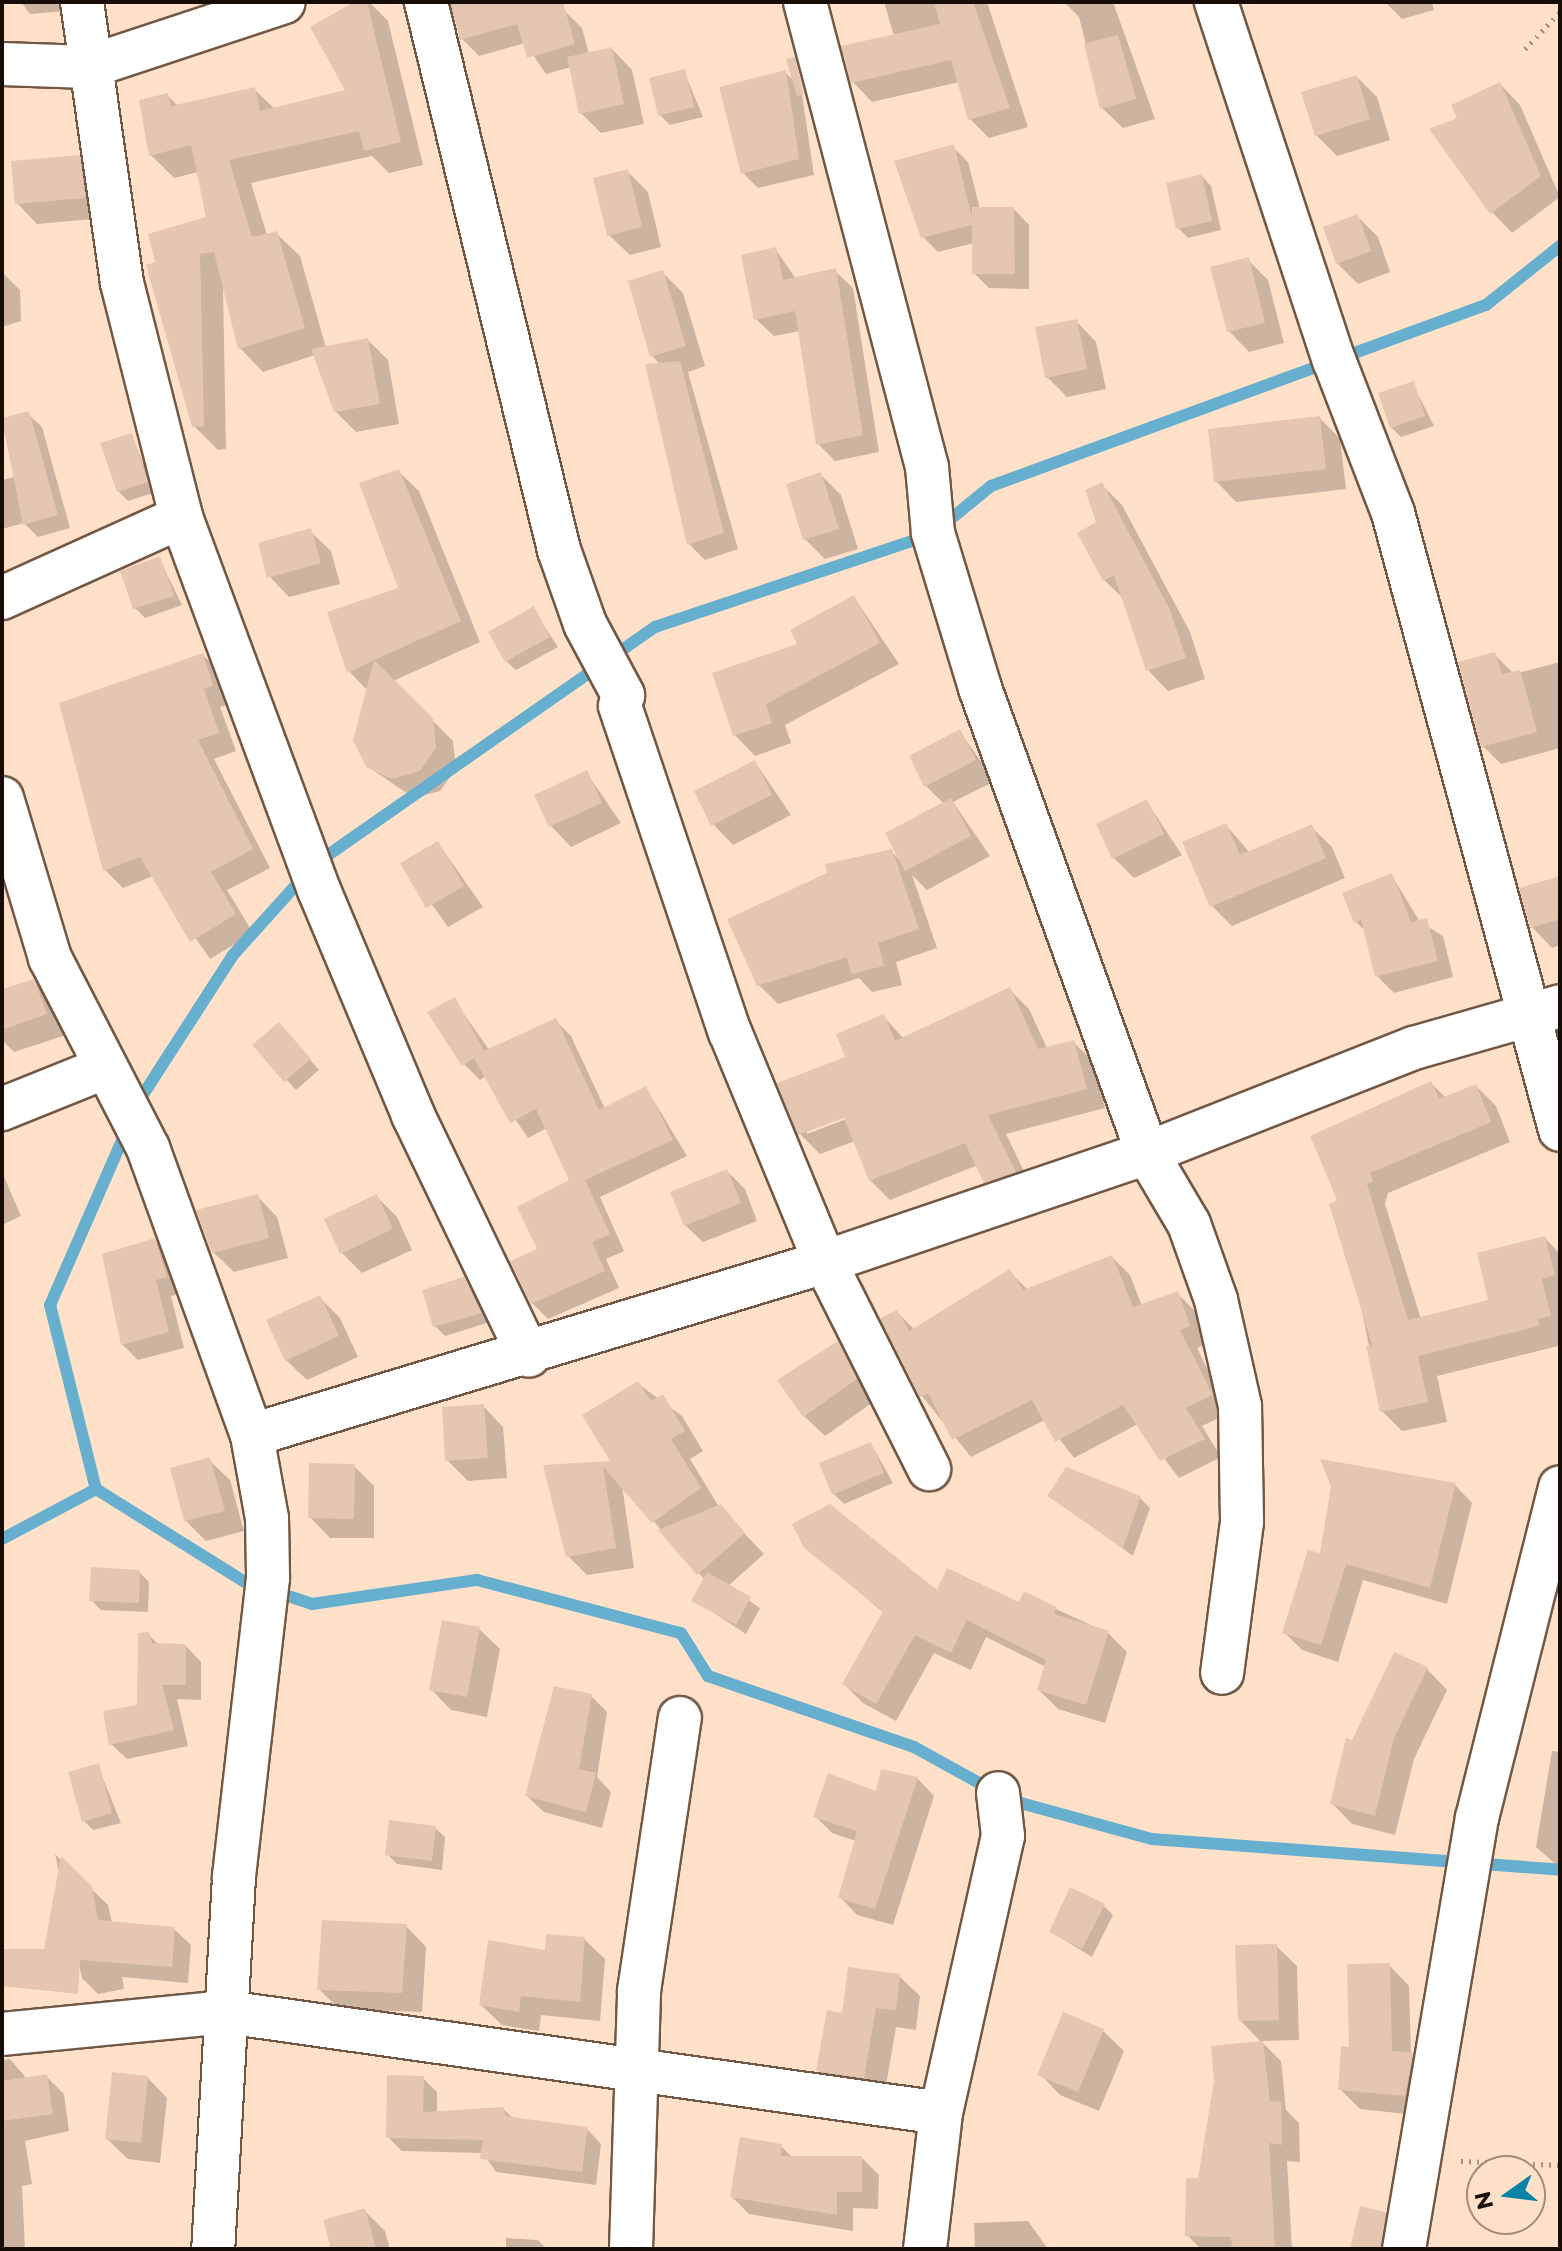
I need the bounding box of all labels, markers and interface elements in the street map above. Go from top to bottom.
north arrow [1466,2155,1546,2235]
text: N [1469,2189,1499,2212]

